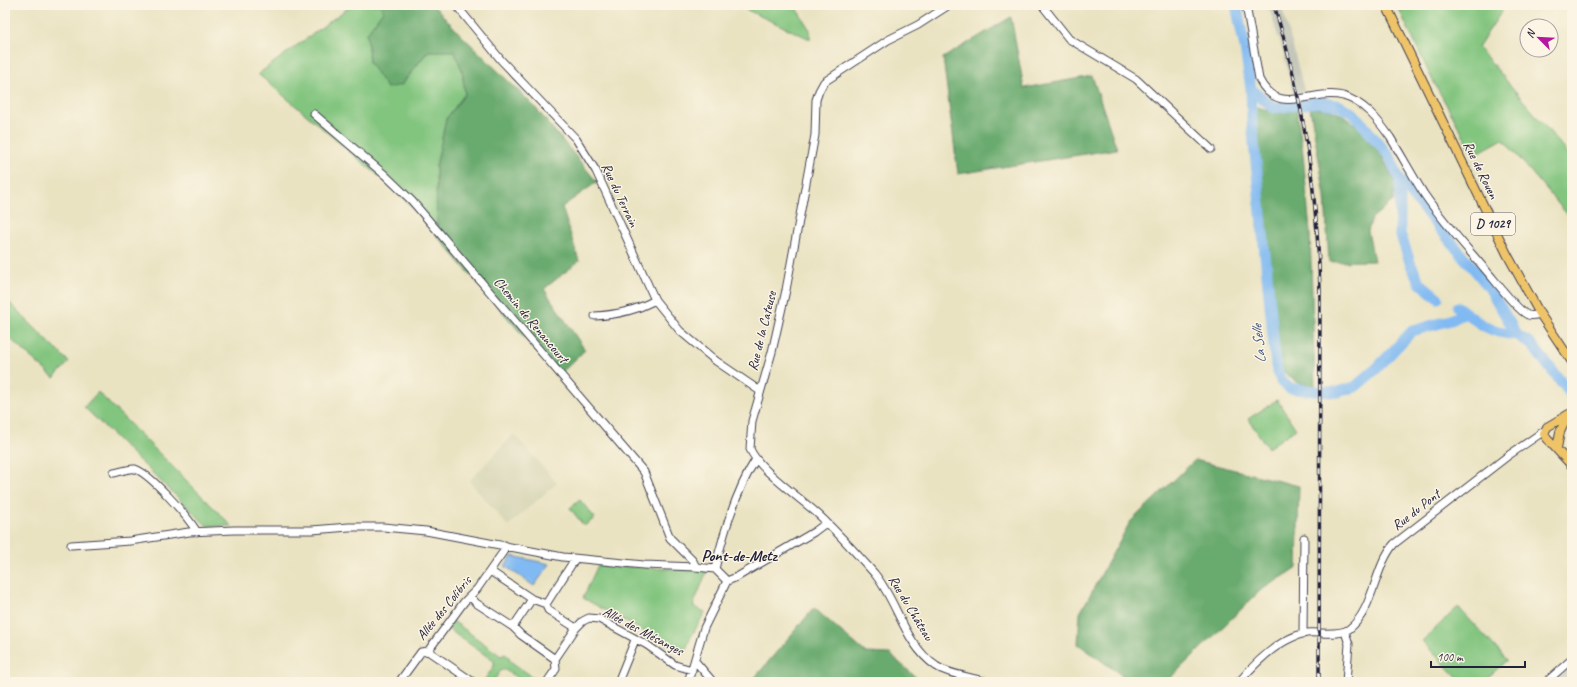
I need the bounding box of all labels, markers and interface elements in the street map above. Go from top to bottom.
north arrow [1519,18,1559,58]
text: N [1522,26,1539,40]
street label: Rue de Rouen [1460,138,1503,202]
street label: Rue du Terrain [598,160,642,230]
road number: D 1029 [1471,213,1515,235]
street label: Chemin de Renancourt [490,274,573,368]
street label: Rue de la Cateuse [744,288,780,373]
water label: La Selle [1247,322,1270,364]
street label: Rue du Pont [1389,485,1445,534]
district label: Pont-de-Metz [702,546,778,566]
street label: Allée des Colibris [413,572,476,643]
street label: Rue du Château [885,572,938,645]
street label: Allée des Mésanges [600,603,687,660]
scale bar [1431,643,1525,669]
text: 100 m [1437,649,1464,665]

